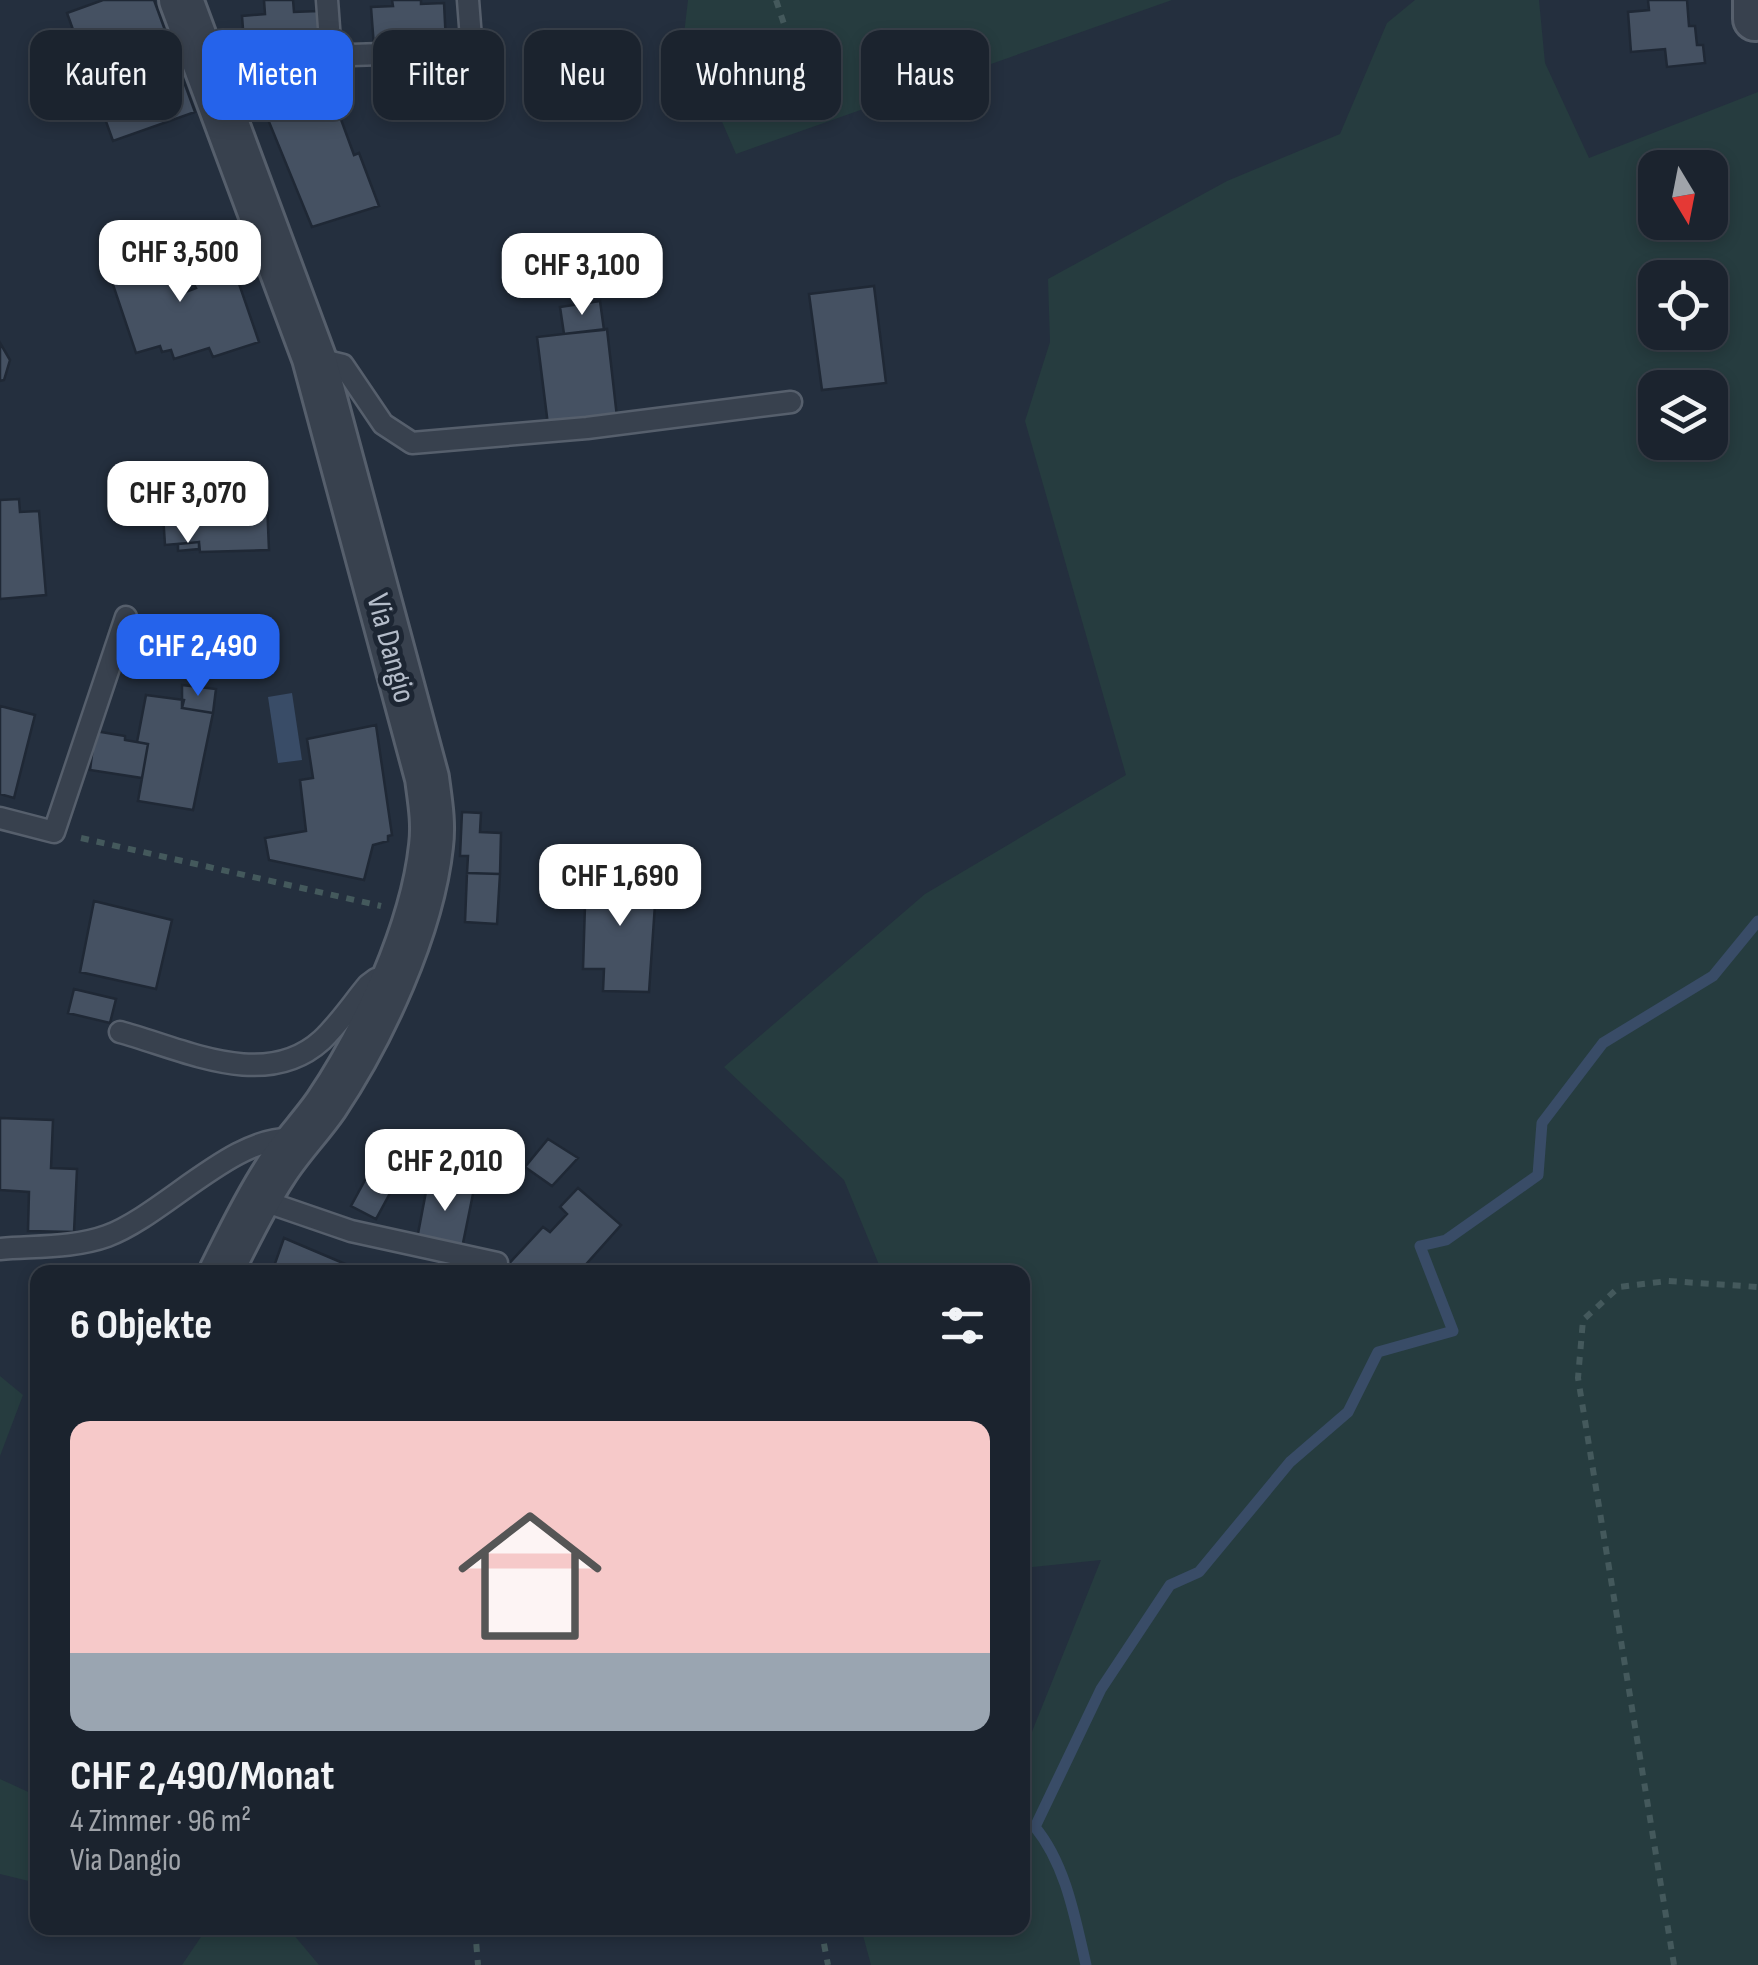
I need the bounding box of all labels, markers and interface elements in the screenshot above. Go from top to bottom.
chip: Kaufen [30,30,182,120]
chip: Mieten [202,30,353,120]
chip: Filter [373,30,504,120]
chip: Neu [524,30,641,120]
chip: Wohnung [661,30,841,120]
chip: Haus [861,30,989,120]
north arrow [1638,150,1728,240]
map controls [1638,150,1728,460]
pin: CHF 3,500 [66,220,294,305]
text: CHF 3,500 [121,233,239,272]
pin: CHF 3,100 [468,233,696,318]
text: CHF 3,100 [524,246,640,285]
button: locate [1638,260,1728,350]
button: layers [1638,370,1728,460]
pin: CHF 3,070 [74,461,302,546]
text: CHF 3,070 [129,474,247,513]
street label: Via Dangio [357,590,424,707]
pin: CHF 2,490 [84,614,312,699]
text: CHF 2,490 [139,627,257,666]
pin: CHF 1,690 [506,844,734,929]
text: CHF 1,690 [561,857,679,896]
pin: CHF 2,010 [331,1129,559,1214]
text: CHF 2,010 [387,1142,503,1181]
icon: filters [935,1298,990,1353]
text: 6 Objekte [70,1300,212,1351]
icon: home [440,1486,620,1666]
text: CHF 2,490/Monat [70,1751,334,1802]
text: 4 Zimmer · 96 m² [70,1802,251,1841]
text: Via Dangio [70,1841,181,1880]

